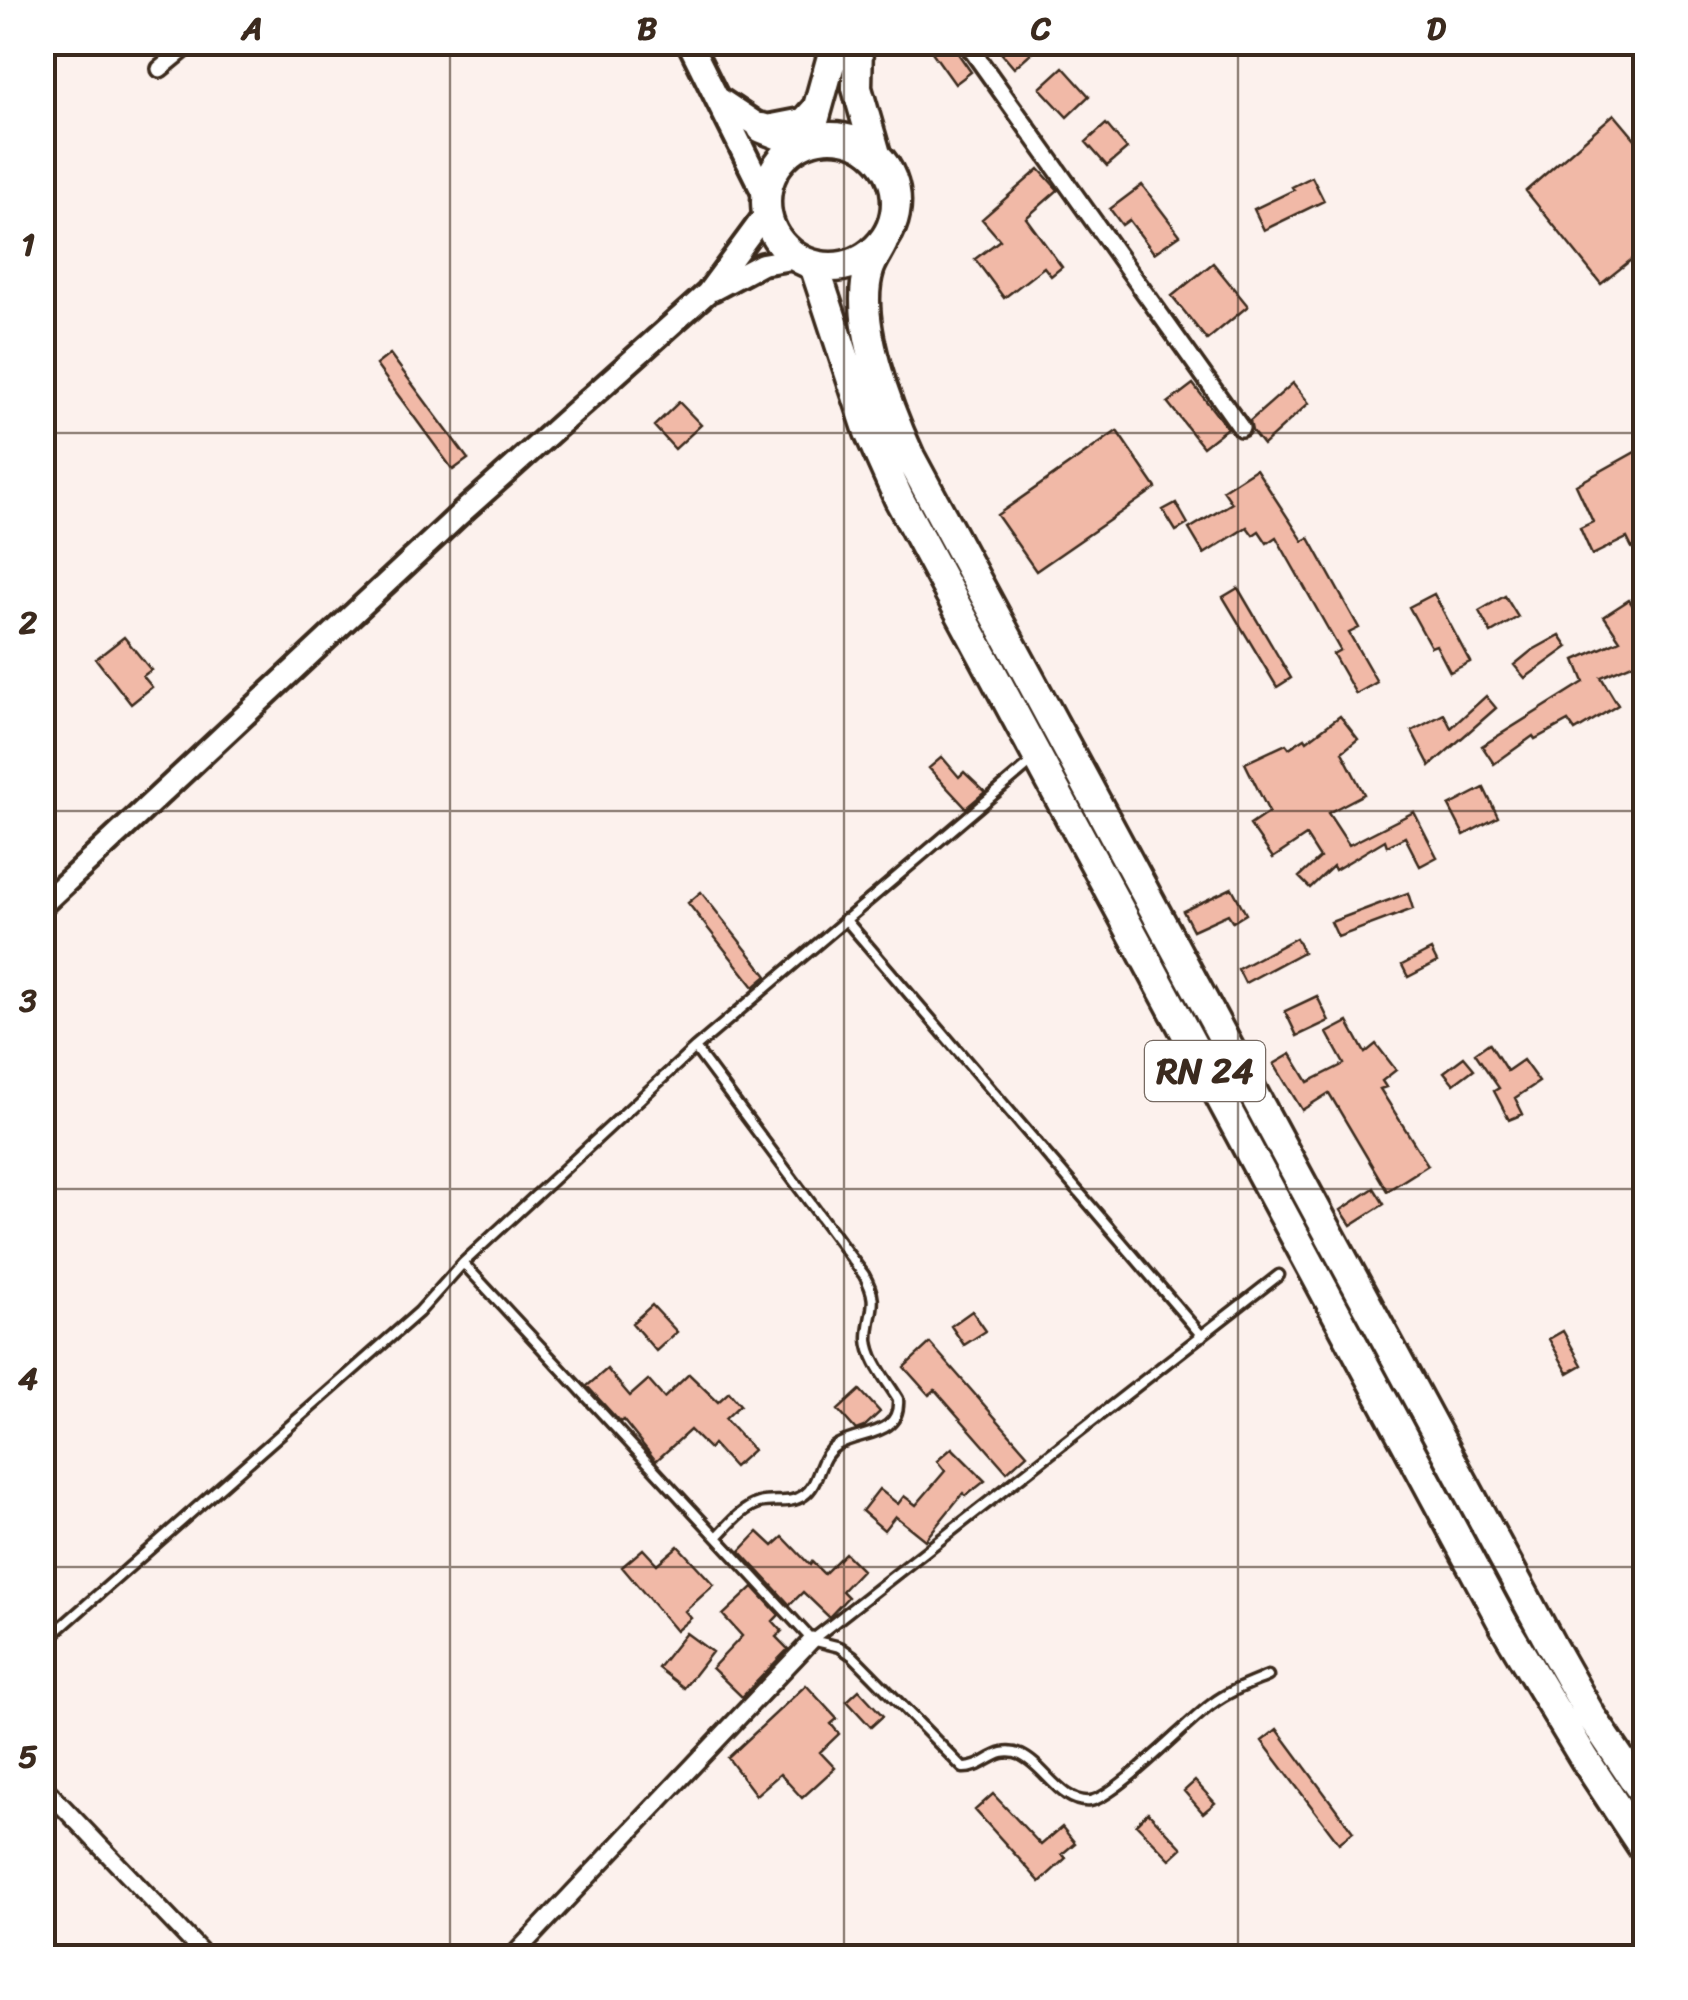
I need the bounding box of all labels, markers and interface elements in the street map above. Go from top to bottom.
text: A [240,0,263,57]
text: B [637,0,657,57]
text: C [1030,0,1052,57]
text: D [1426,0,1446,57]
text: 1 [21,216,35,273]
text: 2 [19,594,38,651]
text: 3 [18,972,37,1029]
road number: RN 24 [1145,1041,1265,1101]
text: 4 [18,1350,38,1407]
text: 5 [18,1728,38,1785]

